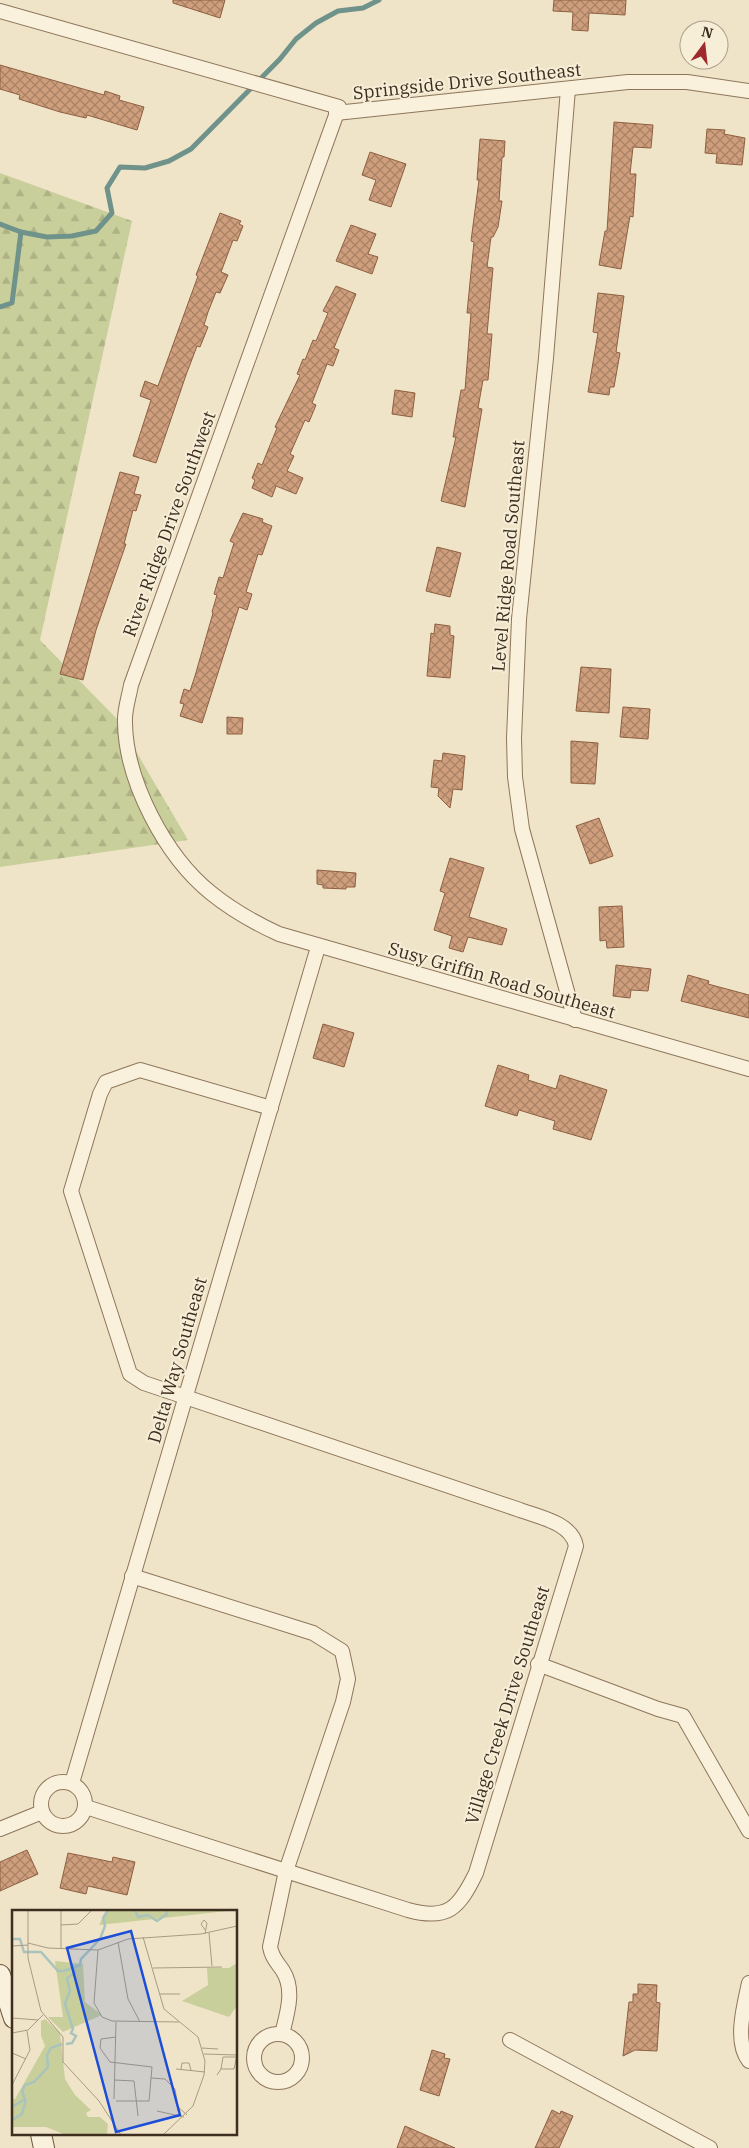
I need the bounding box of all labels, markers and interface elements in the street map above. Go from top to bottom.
north arrow [679,20,729,70]
text: N [700,22,715,43]
street label: Springside Drive Southeast [352,58,582,104]
street label: River Ridge Drive Southwest [117,408,221,640]
street label: Level Ridge Road Southeast [486,439,530,673]
street label: Susy Griffin Road Southeast [386,937,618,1023]
street label: Delta Way Southeast [142,1274,212,1446]
street label: Village Creek Drive Southeast [460,1583,554,1827]
inset map [12,1910,238,2136]

